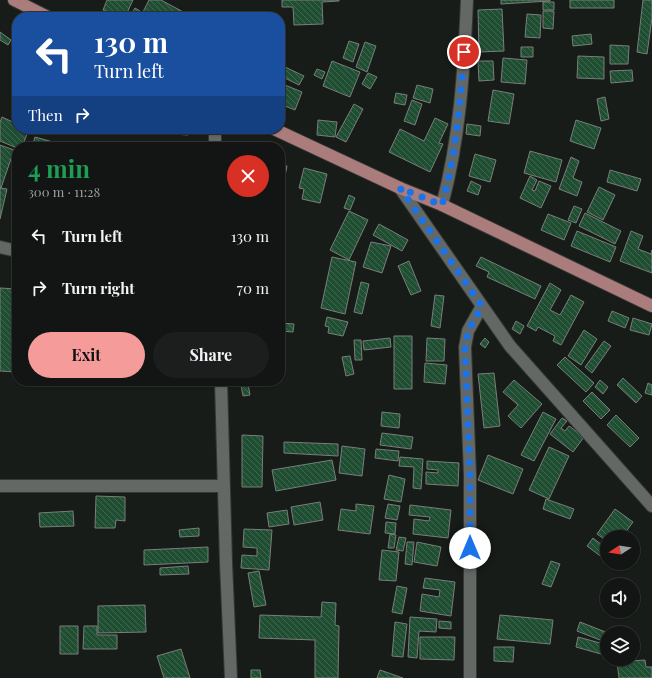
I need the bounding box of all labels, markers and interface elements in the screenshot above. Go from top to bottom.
text: 130 m [94,23,168,60]
icon: left [28,28,80,80]
pin [447,35,481,69]
icon: arrive [453,41,475,63]
text: Turn left [94,59,164,83]
icon: right [71,104,93,126]
text: Then [28,105,63,125]
text: 4 min [28,152,90,184]
button: close [227,155,269,197]
text: 300 m · 11:28 [28,183,100,200]
icon: left [28,225,50,247]
text: Turn left [62,226,123,246]
text: 130 m [231,226,269,246]
icon: right [28,277,50,299]
text: Turn right [62,278,135,298]
text: 70 m [237,278,269,298]
button: Exit [28,332,145,378]
button: Share [153,332,269,378]
position arrow [449,527,491,569]
north arrow [600,530,640,570]
map controls [600,530,640,666]
button: sound [600,578,640,618]
button: layers [600,626,640,666]

